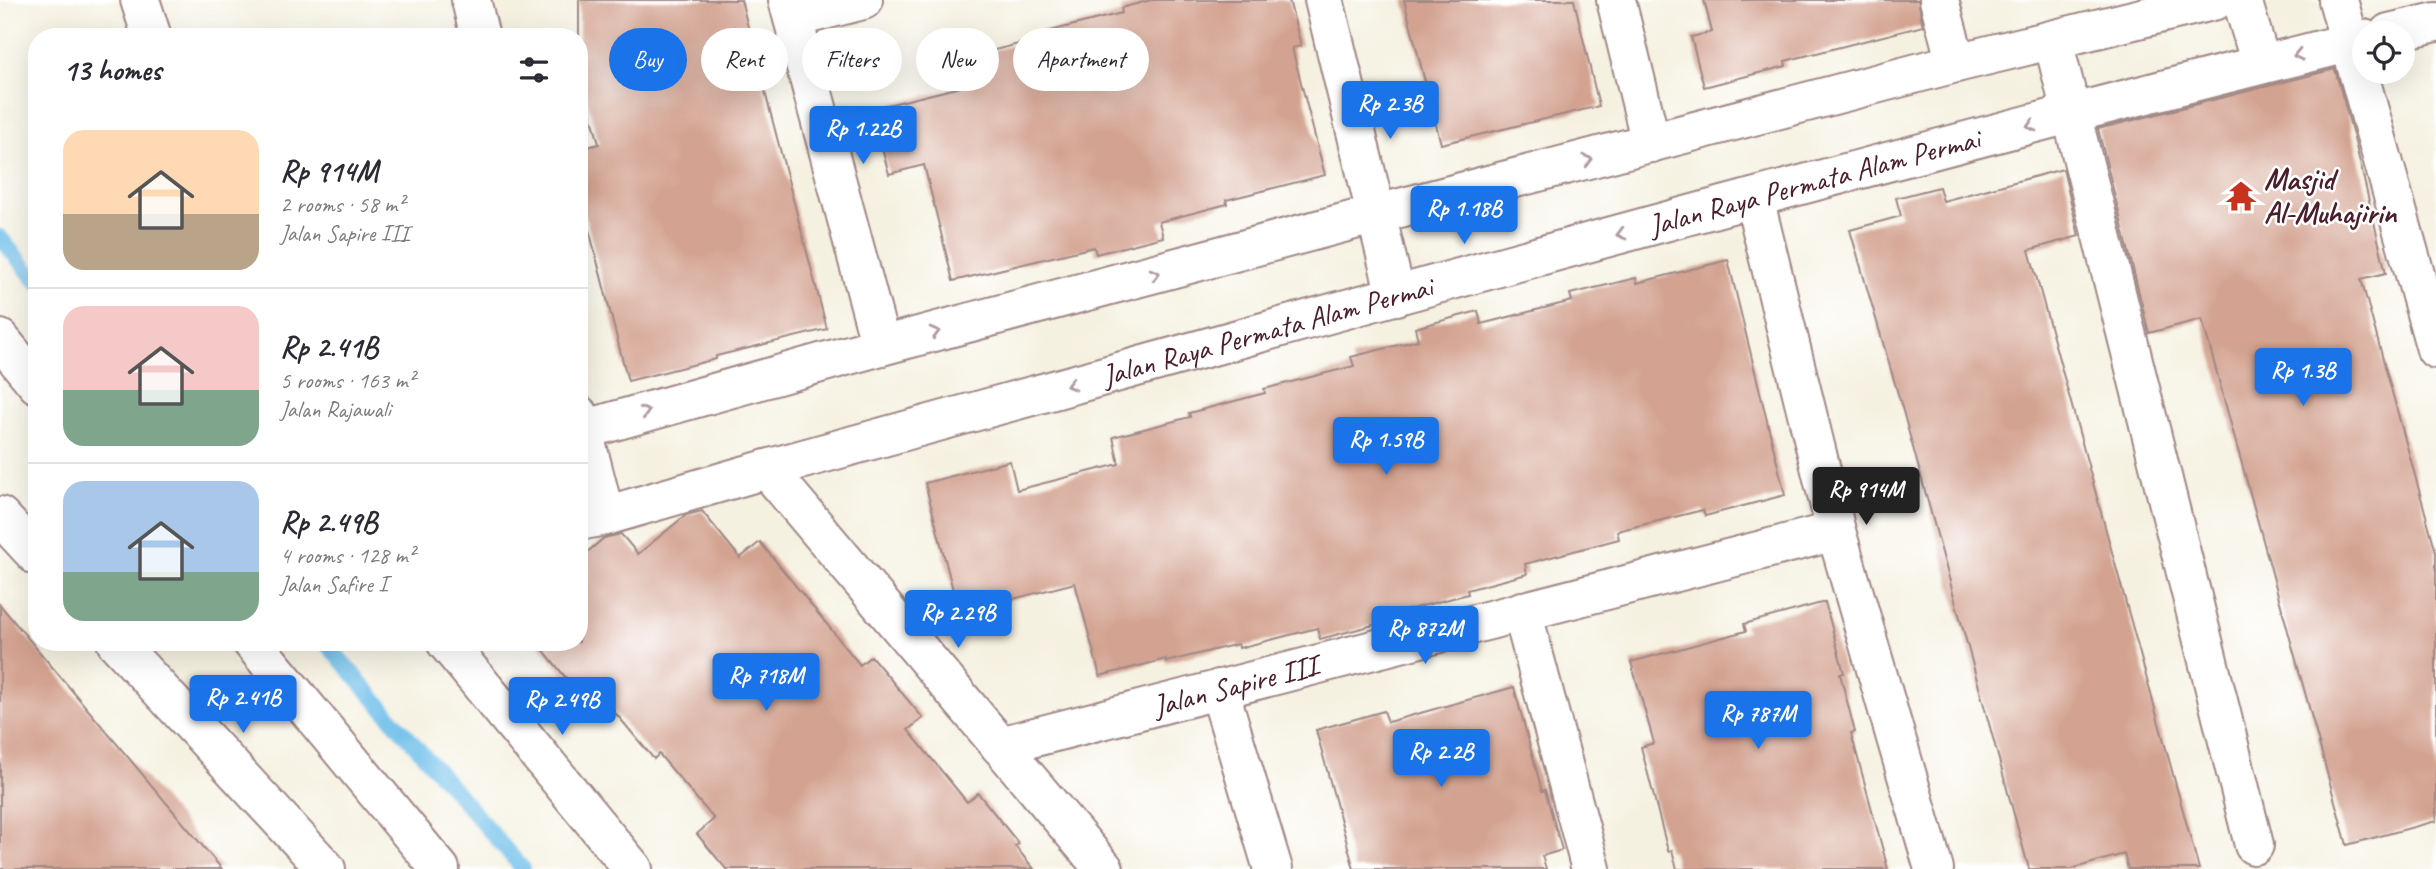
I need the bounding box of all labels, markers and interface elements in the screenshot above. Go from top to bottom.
map controls [2352,21,2415,84]
button: locate [2352,21,2415,84]
chip: Buy [609,28,687,91]
chip: Rent [701,28,788,91]
chip: Filters [802,28,902,91]
chip: New [916,28,999,91]
chip: Apartment [1013,28,1149,91]
one-way arrow [2292,47,2304,62]
text: 13 homes [63,51,161,89]
icon: filters [515,51,553,89]
pin: Rp 2.3B [1325,82,1455,141]
text: Rp 2.3B [1358,89,1422,118]
pin: Rp 1.22B [791,106,935,166]
text: Rp 1.22B [826,114,900,143]
street label: Jalan Raya Permata Alam Permai [1643,118,1987,245]
one-way arrow [2025,118,2037,132]
text: Rp 914M [280,152,378,190]
one-way arrow [1582,154,1594,168]
icon: home [119,158,203,242]
place label: Masjid Al-Muhajirin [2264,160,2398,232]
temple icon: Masjid Al-Muhajirin [2224,179,2258,213]
pin: Rp 1.18B [1392,187,1536,246]
text: 2 rooms · 58 m² [280,190,404,219]
text: Rp 1.18B [1427,194,1501,223]
text: Jalan Sapire III [280,219,409,248]
one-way arrow [1615,226,1627,240]
street label: Jalan Raya Permata Alam Permai [1096,266,1440,395]
one-way arrow [1149,267,1161,282]
one-way arrow [929,326,941,340]
text: Rp 2.41B [280,328,378,366]
icon: home [119,334,203,418]
pin: Rp 1.3B [2238,348,2368,408]
text: Rp 1.3B [2271,356,2335,385]
text: 5 rooms · 163 m² [280,366,415,395]
one-way arrow [1065,377,1077,391]
text: Jalan Rajawali [280,395,391,424]
one-way arrow [639,406,651,421]
pin: Rp 1.59B [1314,418,1458,477]
text: Rp 1.59B [1349,425,1423,454]
pin: Rp 914M [1801,468,1931,527]
text: Rp 914M [1829,475,1903,504]
text: Rp 2.49B [280,503,377,541]
icon: home [119,509,203,593]
text: 4 rooms · 128 m² [280,541,415,570]
text: Jalan Safire I [280,570,388,599]
pin: Rp 2.29B [886,590,1030,650]
text: Rp 2.29B [921,598,995,627]
pin: Rp 872M [1360,606,1490,666]
text: Rp 872M [1388,614,1462,643]
street label: Jalan Sapire III [1147,645,1327,725]
pin: Rp 718M [701,654,831,713]
text: Rp 718M [729,661,803,690]
pin: Rp 2.41B [171,676,315,735]
pin: Rp 2.49B [490,678,634,737]
text: Rp 2.41B [206,683,280,712]
text: Rp 2.49B [525,685,599,714]
pin: Rp 787M [1693,692,1823,751]
text: Rp 787M [1721,699,1795,728]
pin: Rp 2.2B [1376,730,1506,789]
text: Rp 2.2B [1409,737,1473,766]

